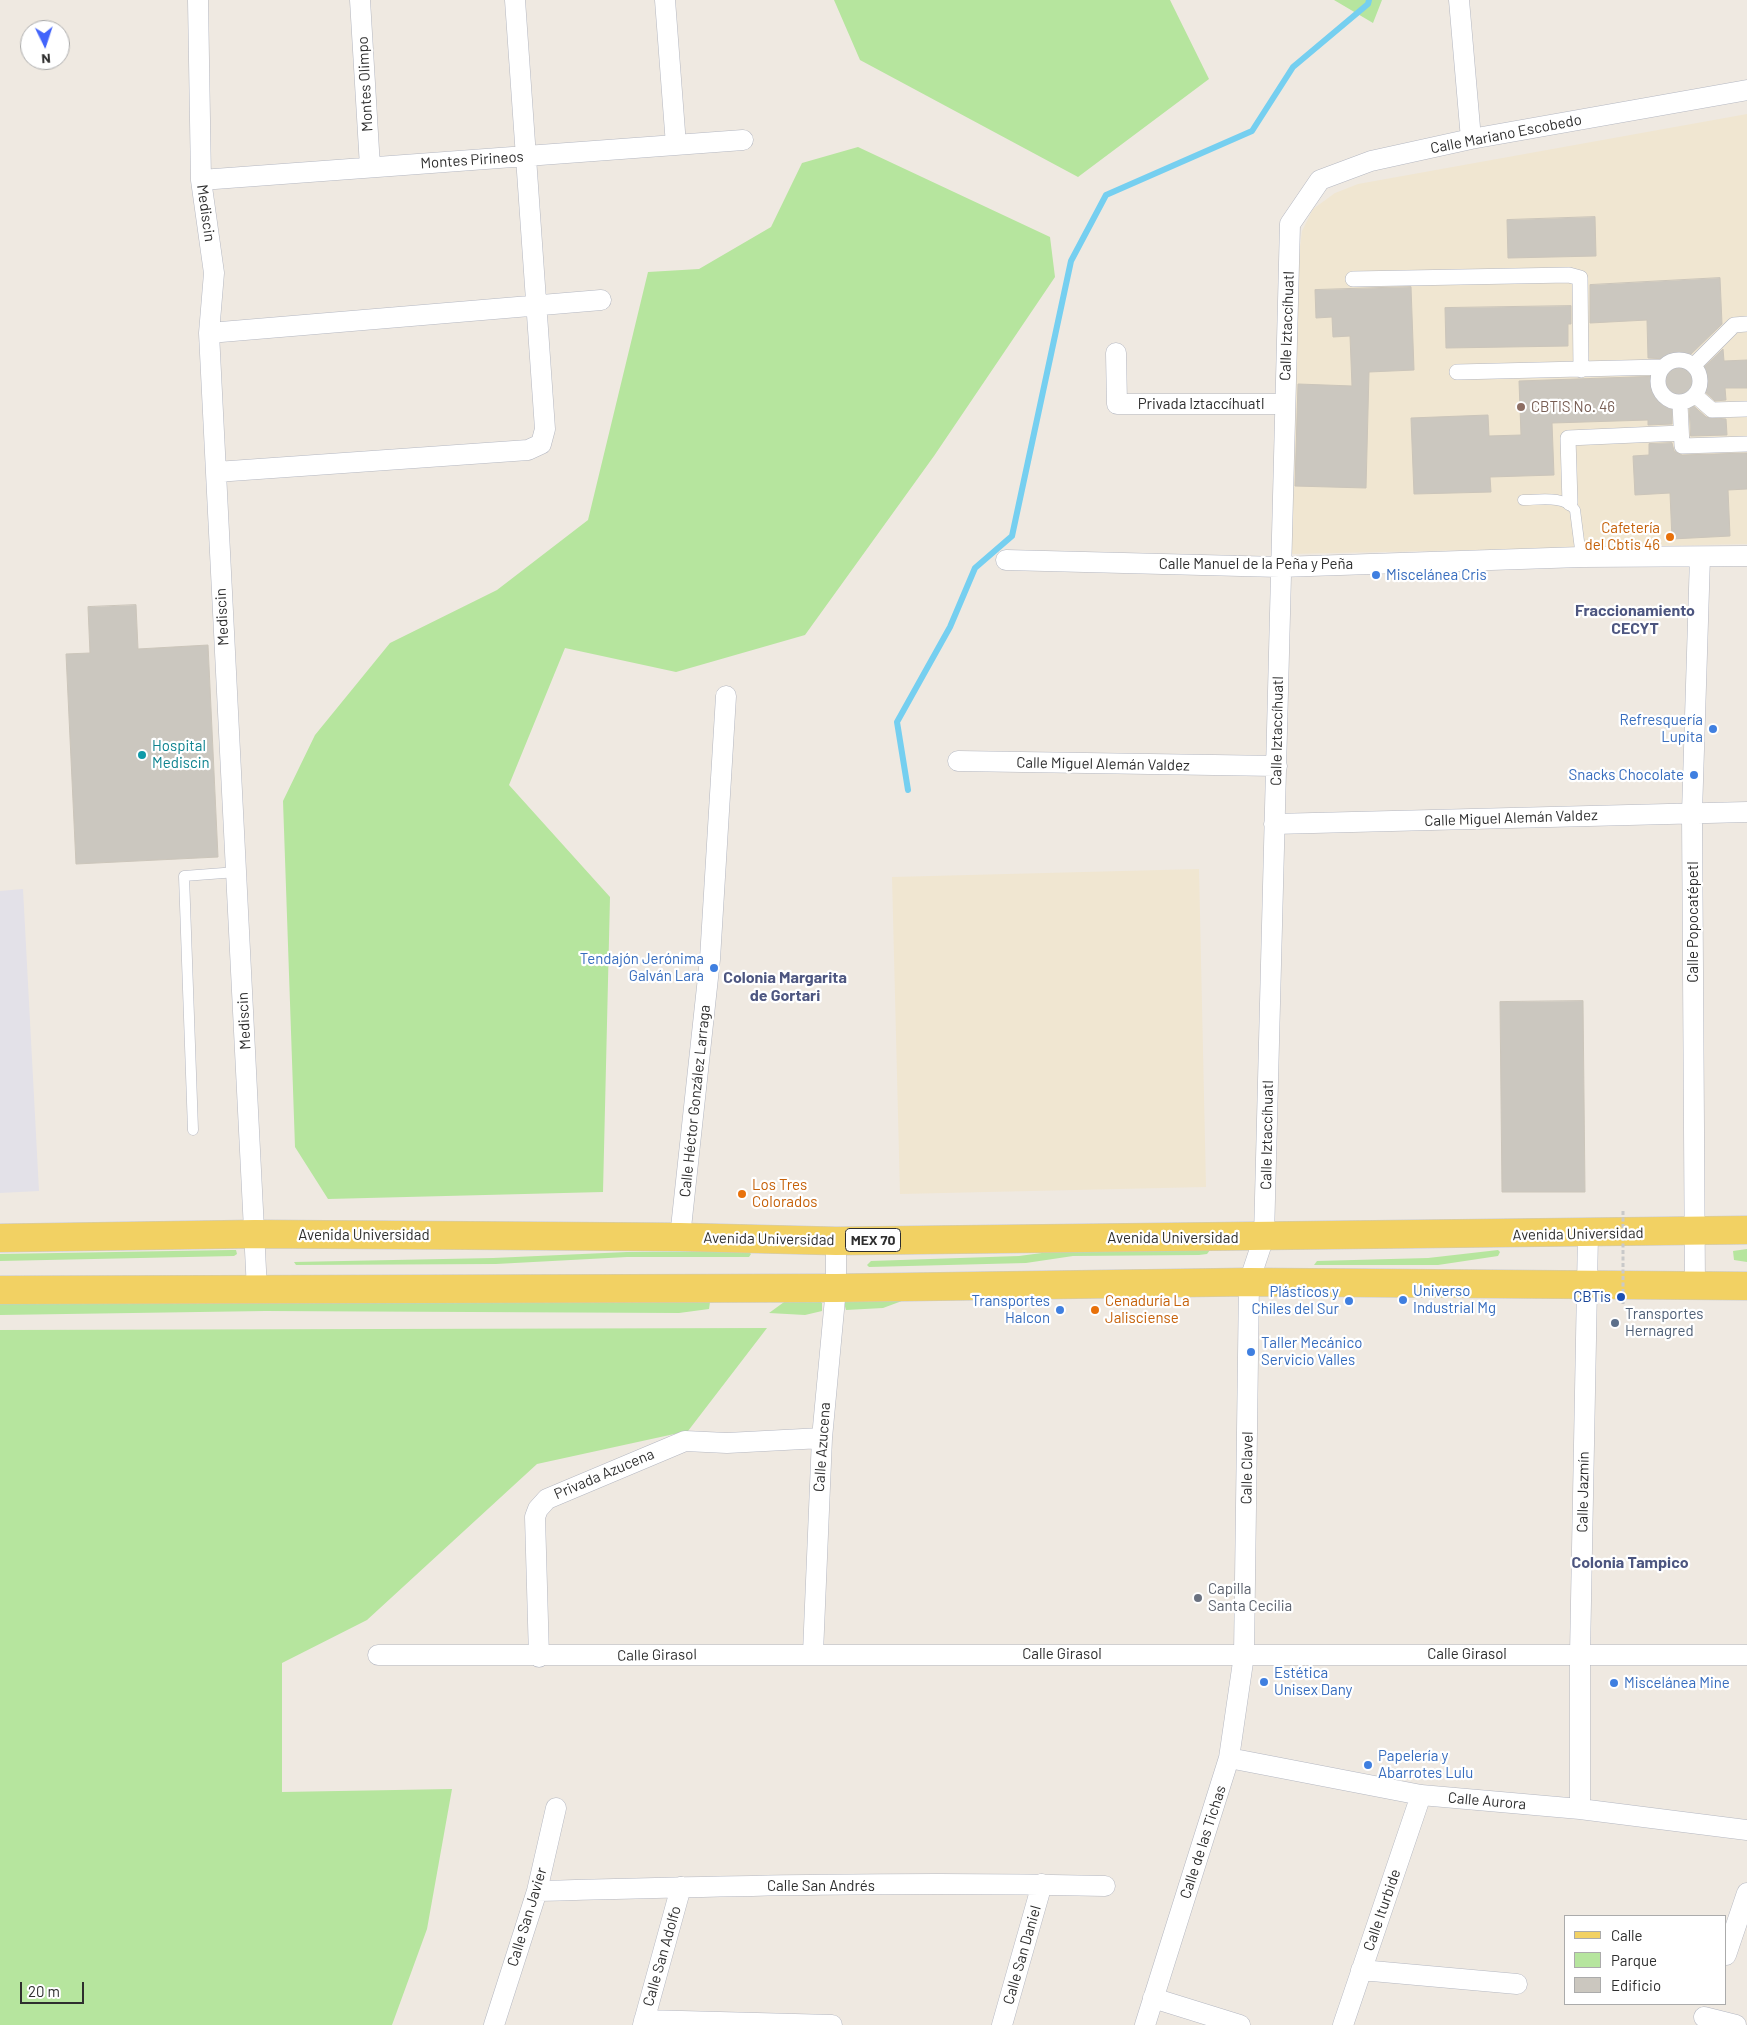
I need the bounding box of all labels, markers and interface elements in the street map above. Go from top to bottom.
north arrow [20,20,70,70]
street label: Montes Olimpo [354,36,376,132]
text: N [41,51,51,68]
street label: Calle Mariano Escobedo [1429,110,1583,158]
street label: Montes Pirineos [420,147,524,173]
street label: Mediscin [193,183,219,243]
street label: Calle Iztaccíhuatl [1276,271,1298,381]
street label: Privada Iztaccíhuatl [1138,395,1264,413]
place label: CBTIS No. 46 [1531,398,1615,416]
marker: CBTIS No. 46 [1515,401,1527,413]
place label: Cafetería del Cbtis 46 [1585,519,1660,554]
marker: Cafetería del Cbtis 46 [1664,531,1676,543]
street label: Calle Manuel de la Peña y Peña [1159,555,1353,573]
place label: Miscelánea Cris [1386,566,1487,584]
marker: Miscelánea Cris [1370,569,1382,581]
street label: Mediscin [212,588,232,646]
district label: Fraccionamiento CECYT [1575,601,1695,639]
street label: Calle Iztaccíhuatl [1267,676,1287,786]
place label: Refresquería Lupita [1620,711,1703,746]
marker: Refresquería Lupita [1707,723,1719,735]
place label: Hospital Mediscin [152,737,210,772]
marker: Hospital Mediscin [136,749,148,761]
street label: Calle Miguel Alemán Valdez [1016,753,1190,775]
place label: Snacks Chocolate [1569,766,1684,784]
marker: Snacks Chocolate [1688,769,1700,781]
street label: Calle Miguel Alemán Valdez [1424,806,1598,830]
street label: Calle Popocatépetl [1684,861,1702,983]
place label: Tendajón Jerónima Galván Lara [580,950,704,985]
marker: Tendajón Jerónima Galván Lara [708,962,720,974]
district label: Colonia Margarita de Gortari [723,968,847,1006]
street label: Mediscin [234,992,254,1050]
street label: Calle Héctor González Larraga [676,1004,714,1198]
street label: Calle Iztaccíhuatl [1257,1080,1277,1190]
place label: Los Tres Colorados [752,1176,818,1211]
marker: Los Tres Colorados [736,1188,748,1200]
street label: Avenida Universidad [1512,1224,1644,1244]
street label: Avenida Universidad [298,1226,430,1244]
road number: MEX 70 [846,1228,900,1252]
street label: Avenida Universidad [703,1229,835,1249]
street label: Avenida Universidad [1107,1229,1239,1247]
place label: Universo Industrial Mg [1413,1282,1496,1317]
place label: Plásticos y Chiles del Sur [1252,1283,1339,1318]
place label: CBTis [1573,1288,1611,1306]
marker: CBTis [1615,1291,1627,1303]
place label: Transportes Halcon [972,1292,1050,1327]
place label: Cenaduría La Jalisciense [1105,1292,1190,1327]
marker: Universo Industrial Mg [1397,1294,1409,1306]
marker: Plásticos y Chiles del Sur [1343,1295,1355,1307]
marker: Transportes Halcon [1054,1304,1066,1316]
marker: Cenaduría La Jalisciense [1089,1304,1101,1316]
place label: Transportes Hernagred [1625,1305,1703,1340]
marker: Transportes Hernagred [1609,1317,1621,1329]
place label: Taller Mecánico Servicio Valles [1261,1334,1362,1369]
marker: Taller Mecánico Servicio Valles [1245,1346,1257,1358]
street label: Calle Azucena [810,1402,834,1492]
street label: Calle Clavel [1237,1431,1257,1505]
street label: Privada Azucena [551,1445,657,1503]
street label: Calle Jazmín [1573,1451,1593,1533]
district label: Colonia Tampico [1571,1553,1689,1573]
place label: Capilla Santa Cecilia [1208,1580,1292,1615]
marker: Capilla Santa Cecilia [1192,1592,1204,1604]
street label: Calle Girasol [617,1645,697,1665]
street label: Calle Girasol [1022,1645,1102,1663]
street label: Calle Girasol [1427,1645,1507,1663]
place label: Estética Unisex Dany [1274,1664,1352,1699]
place label: Miscelánea Mine [1624,1674,1730,1692]
marker: Estética Unisex Dany [1258,1676,1270,1688]
marker: Miscelánea Mine [1608,1677,1620,1689]
place label: Papelería y Abarrotes Lulu [1378,1747,1473,1782]
marker: Papelería y Abarrotes Lulu [1362,1759,1374,1771]
street label: Calle de las Tichas [1176,1783,1230,1901]
street label: Calle Aurora [1447,1789,1527,1813]
street label: Calle San Javier [503,1865,551,1969]
street label: Calle Iturbide [1360,1867,1404,1953]
street label: Calle San Andrés [767,1877,875,1895]
street label: Calle San Daniel [999,1903,1045,2007]
street label: Calle San Adolfo [639,1904,685,2008]
legend [1564,1915,1727,2005]
text: Calle [1611,1926,1643,1944]
text: Parque [1611,1951,1657,1969]
scale bar [22,1972,86,2004]
text: Edificio [1611,1976,1661,1994]
text: 20 m [28,1982,60,2000]

